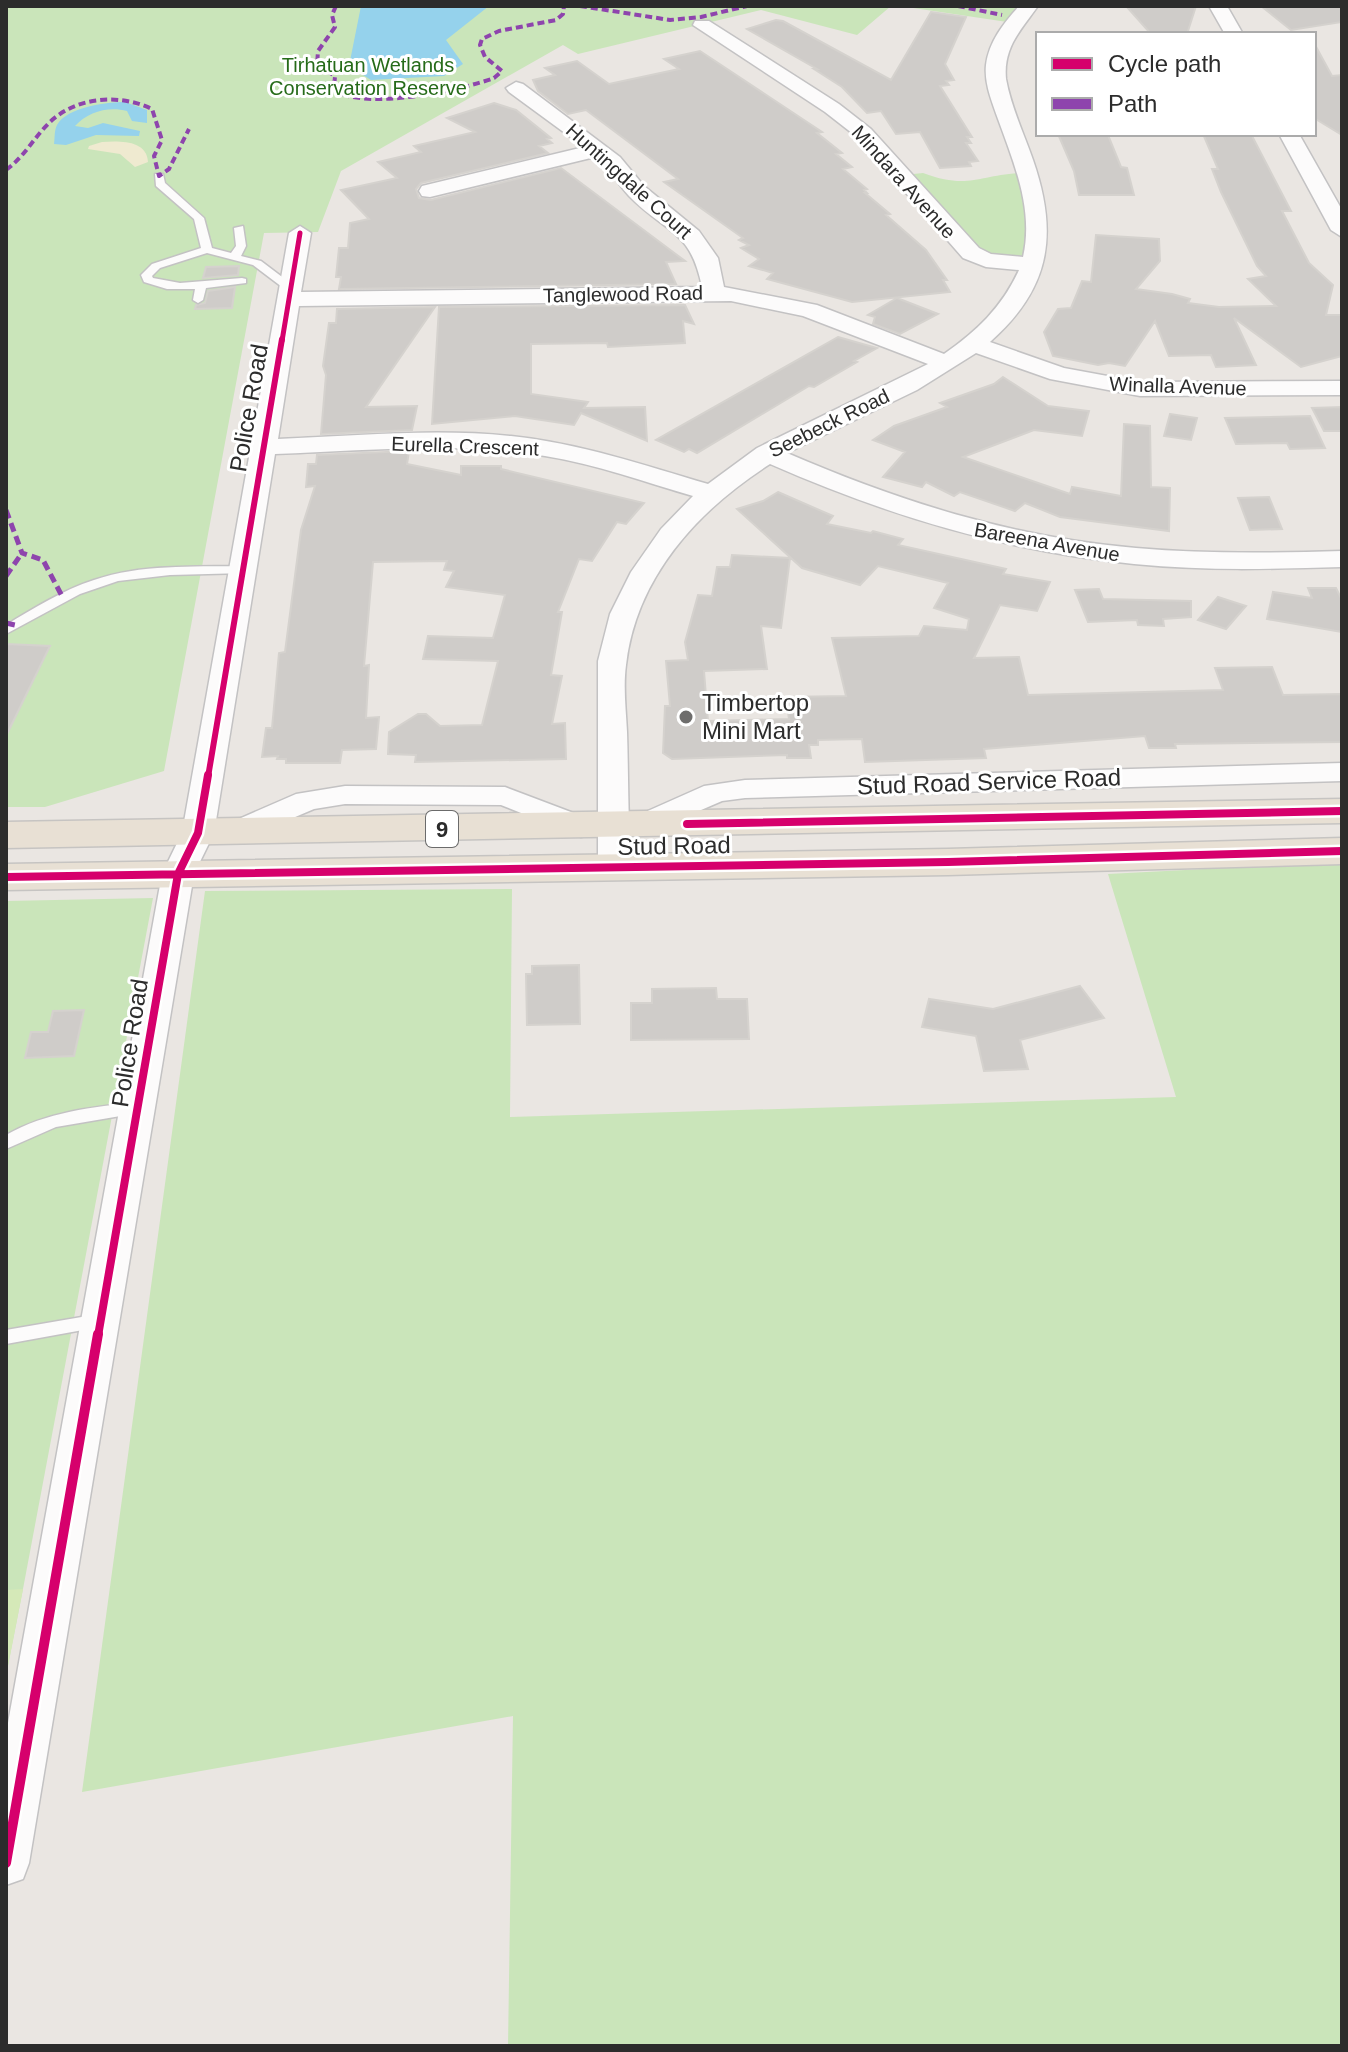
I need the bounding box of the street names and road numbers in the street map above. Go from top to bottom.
street label: Huntingdale Court [562,119,697,243]
street label: Mindara Avenue [848,121,960,243]
street label: Tanglewood Road [543,282,703,306]
street label: Police Road [224,342,273,474]
street label: Winalla Avenue [1109,373,1247,399]
street label: Seebeck Road [765,384,893,462]
street label: Eurella Crescent [391,432,540,460]
street label: Bareena Avenue [972,518,1122,566]
street label: Stud Road Service Road [857,763,1121,800]
road number: 9 [426,811,458,847]
street label: Stud Road [617,831,731,860]
street label: Police Road [106,977,153,1109]

